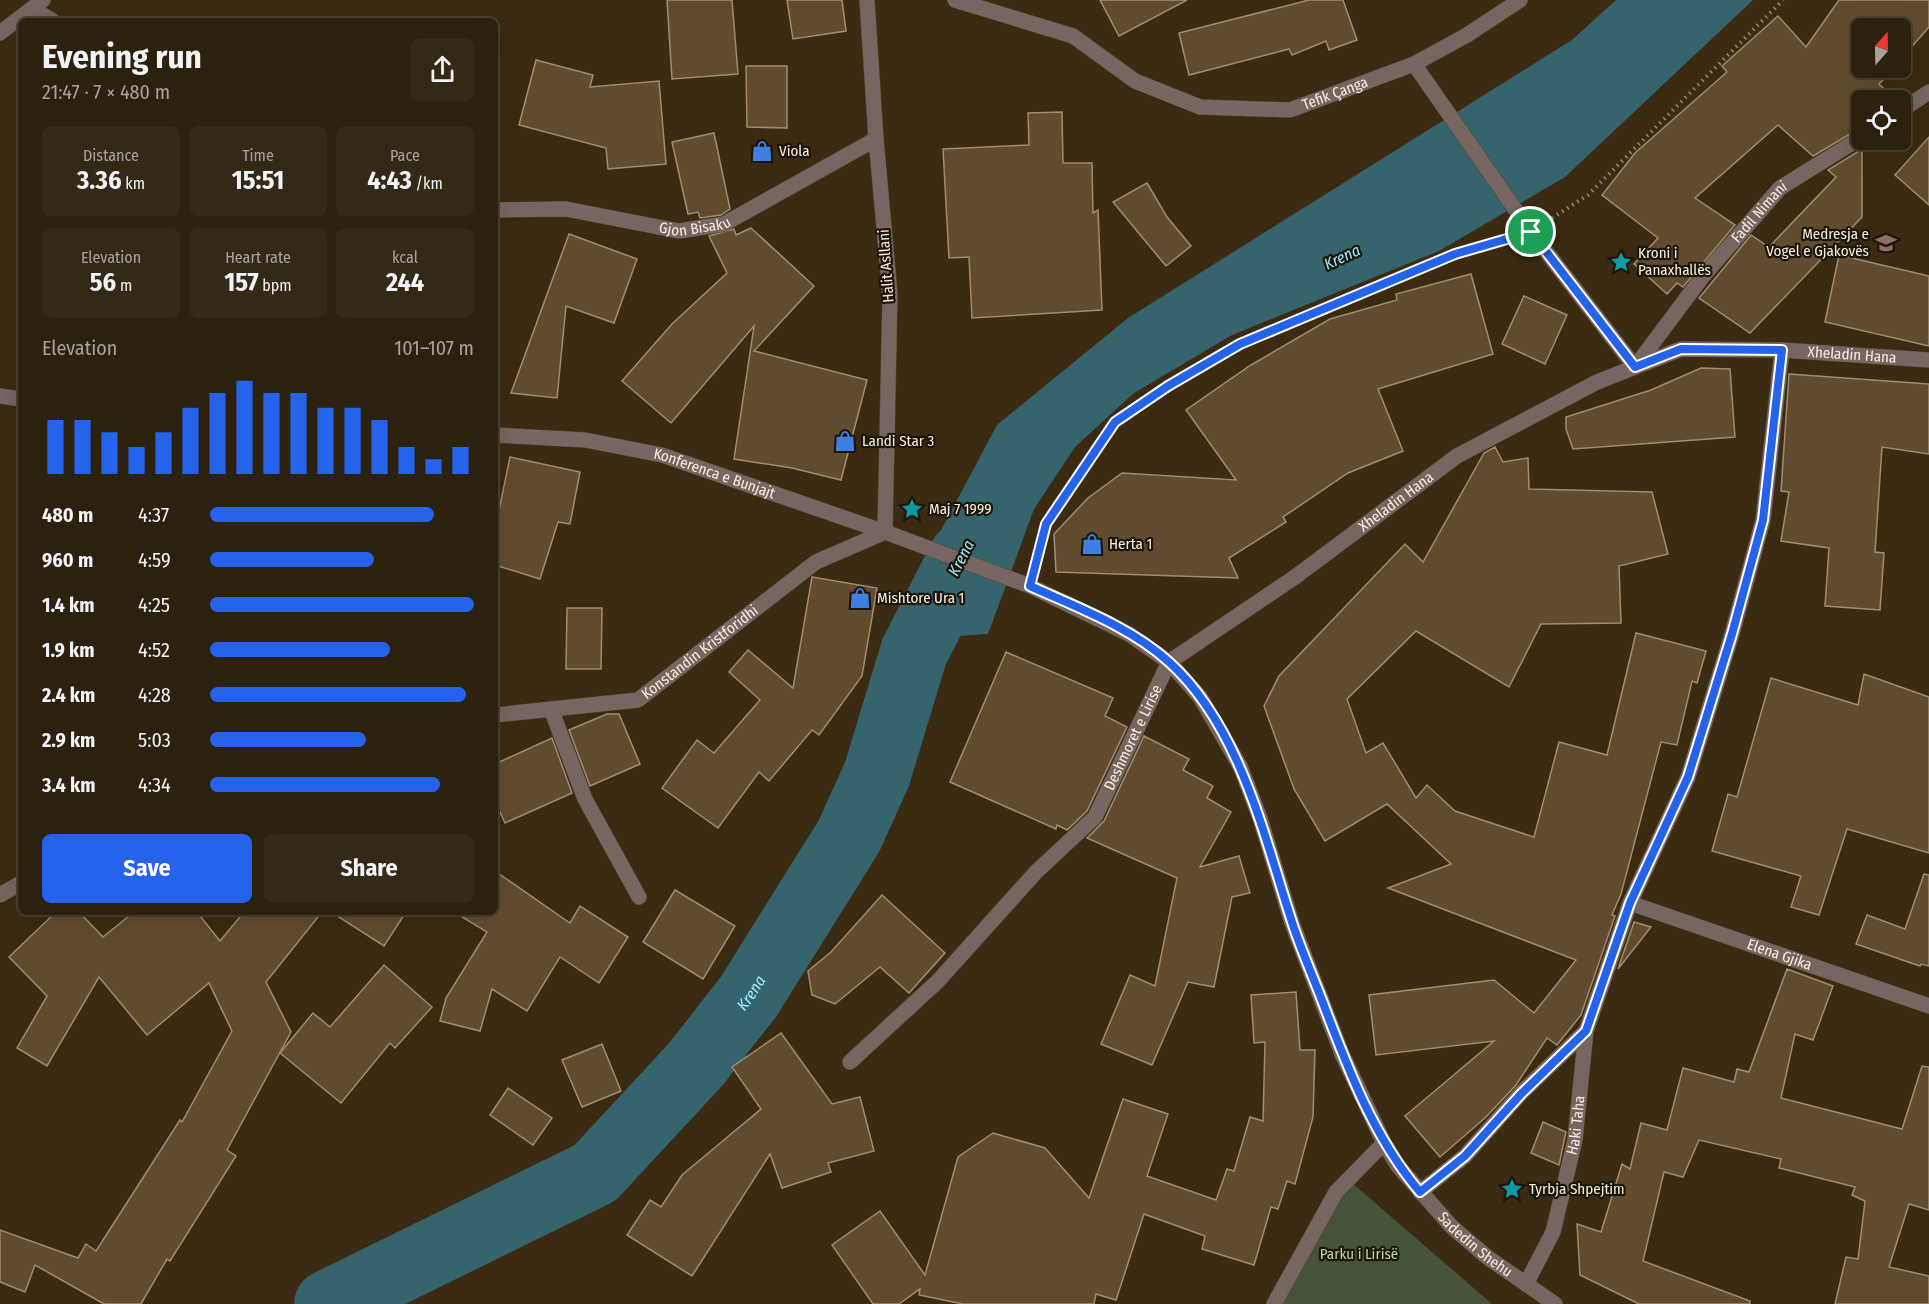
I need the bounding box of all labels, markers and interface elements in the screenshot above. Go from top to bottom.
north arrow [1851,18,1911,78]
map controls [1851,18,1911,150]
text: Evening run [42,37,202,77]
button: share [411,38,474,101]
street label: Tefik Çanga [1300,73,1370,114]
text: 21:47 · 7 × 480 m [42,80,170,104]
button: locate [1851,90,1911,150]
shop icon: Viola [750,139,774,163]
place label: Viola [779,142,810,160]
text: Distance [83,146,139,165]
text: Time [242,146,274,165]
text: Pace [390,146,420,165]
text: 3.36 [77,165,122,196]
text: 15:51 [232,165,284,196]
text: 4:43 [367,165,412,196]
text: km [122,174,145,193]
text: /km [412,174,443,193]
street label: Fadil Nimani [1727,177,1790,246]
pin [1505,206,1556,257]
street label: Gjon Bisaku [657,213,734,240]
icon: arrive [1514,215,1547,248]
place label: Medresja e Vogel e Gjakovës [1766,225,1869,260]
street label: Halit Asllani [874,229,898,303]
school or university icon: Medresja e Vogel e Gjakovës [1874,231,1898,255]
water label: Krena [1321,240,1363,274]
place label: Kroni i Panaxhallës [1638,244,1711,279]
text: Elevation [81,248,141,267]
text: Heart rate [225,248,291,267]
text: kcal [392,248,418,267]
place icon: Kroni i Panaxhallës [1609,250,1633,274]
text: 56 [90,267,116,298]
text: 157 [224,267,259,298]
text: 244 [386,267,424,298]
text: m [116,276,132,295]
text: bpm [259,276,292,295]
text: Elevation [42,336,117,360]
text: 101–107 m [394,336,474,360]
street label: Xheladin Hana [1807,343,1897,367]
shop icon: Landi Star 3 [833,429,857,453]
place label: Landi Star 3 [862,432,934,450]
street label: Konferenca e Bunjajt [652,445,778,502]
street label: Xheladin Hana [1355,468,1437,535]
place icon: Maj 7 1999 [900,497,924,521]
place label: Maj 7 1999 [929,500,992,518]
text: 480 m [42,503,93,527]
text: 4:37 [138,503,169,527]
shop icon: Herta 1 [1080,532,1104,556]
place label: Herta 1 [1109,535,1152,553]
water label: Krena [944,537,978,579]
text: 960 m [42,548,93,572]
text: 4:59 [138,548,171,572]
shop icon: Mishtore Ura 1 [848,586,872,610]
place label: Mishtore Ura 1 [877,589,964,607]
text: 1.4 km [42,593,94,617]
text: 4:25 [138,593,170,617]
street label: Konstandin Kristforidhi [638,601,762,703]
text: 1.9 km [42,638,95,662]
text: 4:52 [138,638,170,662]
street label: Deshmoret e Lirise [1100,682,1166,793]
text: 2.4 km [42,683,95,707]
text: 4:28 [138,683,171,707]
text: 2.9 km [42,728,95,752]
text: 5:03 [138,728,171,752]
text: 3.4 km [42,773,95,797]
text: 4:34 [138,773,171,797]
button: Save [42,834,252,903]
button: Share [264,834,474,903]
street label: Elena Gjika [1745,935,1814,974]
water label: Krena [732,972,769,1014]
street label: Haki Taha [1563,1095,1588,1157]
place icon: Tyrbja Shpejtim [1500,1177,1524,1201]
place label: Tyrbja Shpejtim [1529,1180,1625,1198]
street label: Sadedin Shehu [1434,1208,1516,1281]
park label: Parku i Lirisë [1320,1245,1398,1263]

